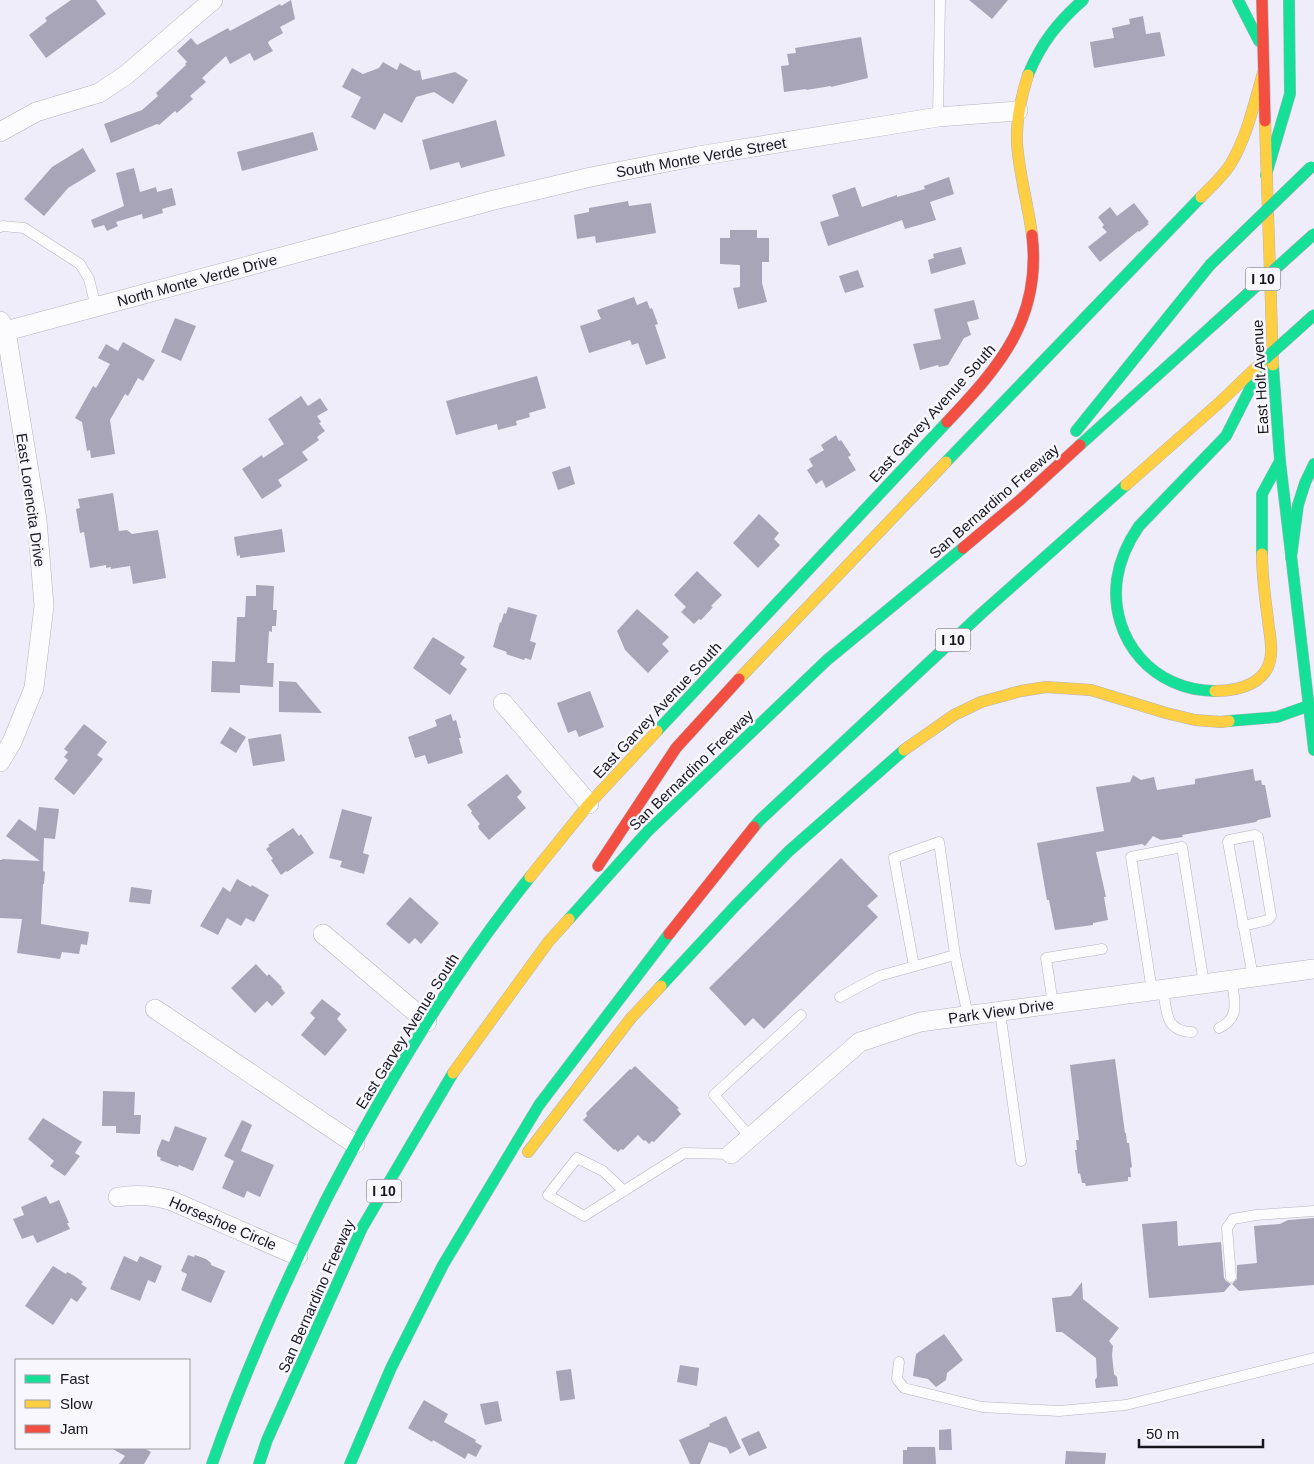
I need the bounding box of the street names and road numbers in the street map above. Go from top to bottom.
street label: South Monte Verde Street [615,133,788,180]
street label: North Monte Verde Drive [115,250,279,310]
road number: I 10 [1246,268,1280,290]
street label: East Holt Avenue [1249,319,1271,435]
street label: East Garvey Avenue South [866,340,998,486]
street label: East Lorencita Drive [13,432,49,568]
street label: San Bernardino Freeway [926,440,1063,562]
road number: I 10 [936,628,970,652]
street label: East Garvey Avenue South [589,638,725,782]
street label: San Bernardino Freeway [625,706,757,834]
street label: East Garvey Avenue South [352,950,462,1112]
street label: Park View Drive [947,995,1055,1027]
road number: I 10 [366,1180,402,1202]
street label: Horseshoe Circle [167,1193,279,1253]
street label: San Bernardino Freeway [274,1216,358,1375]

